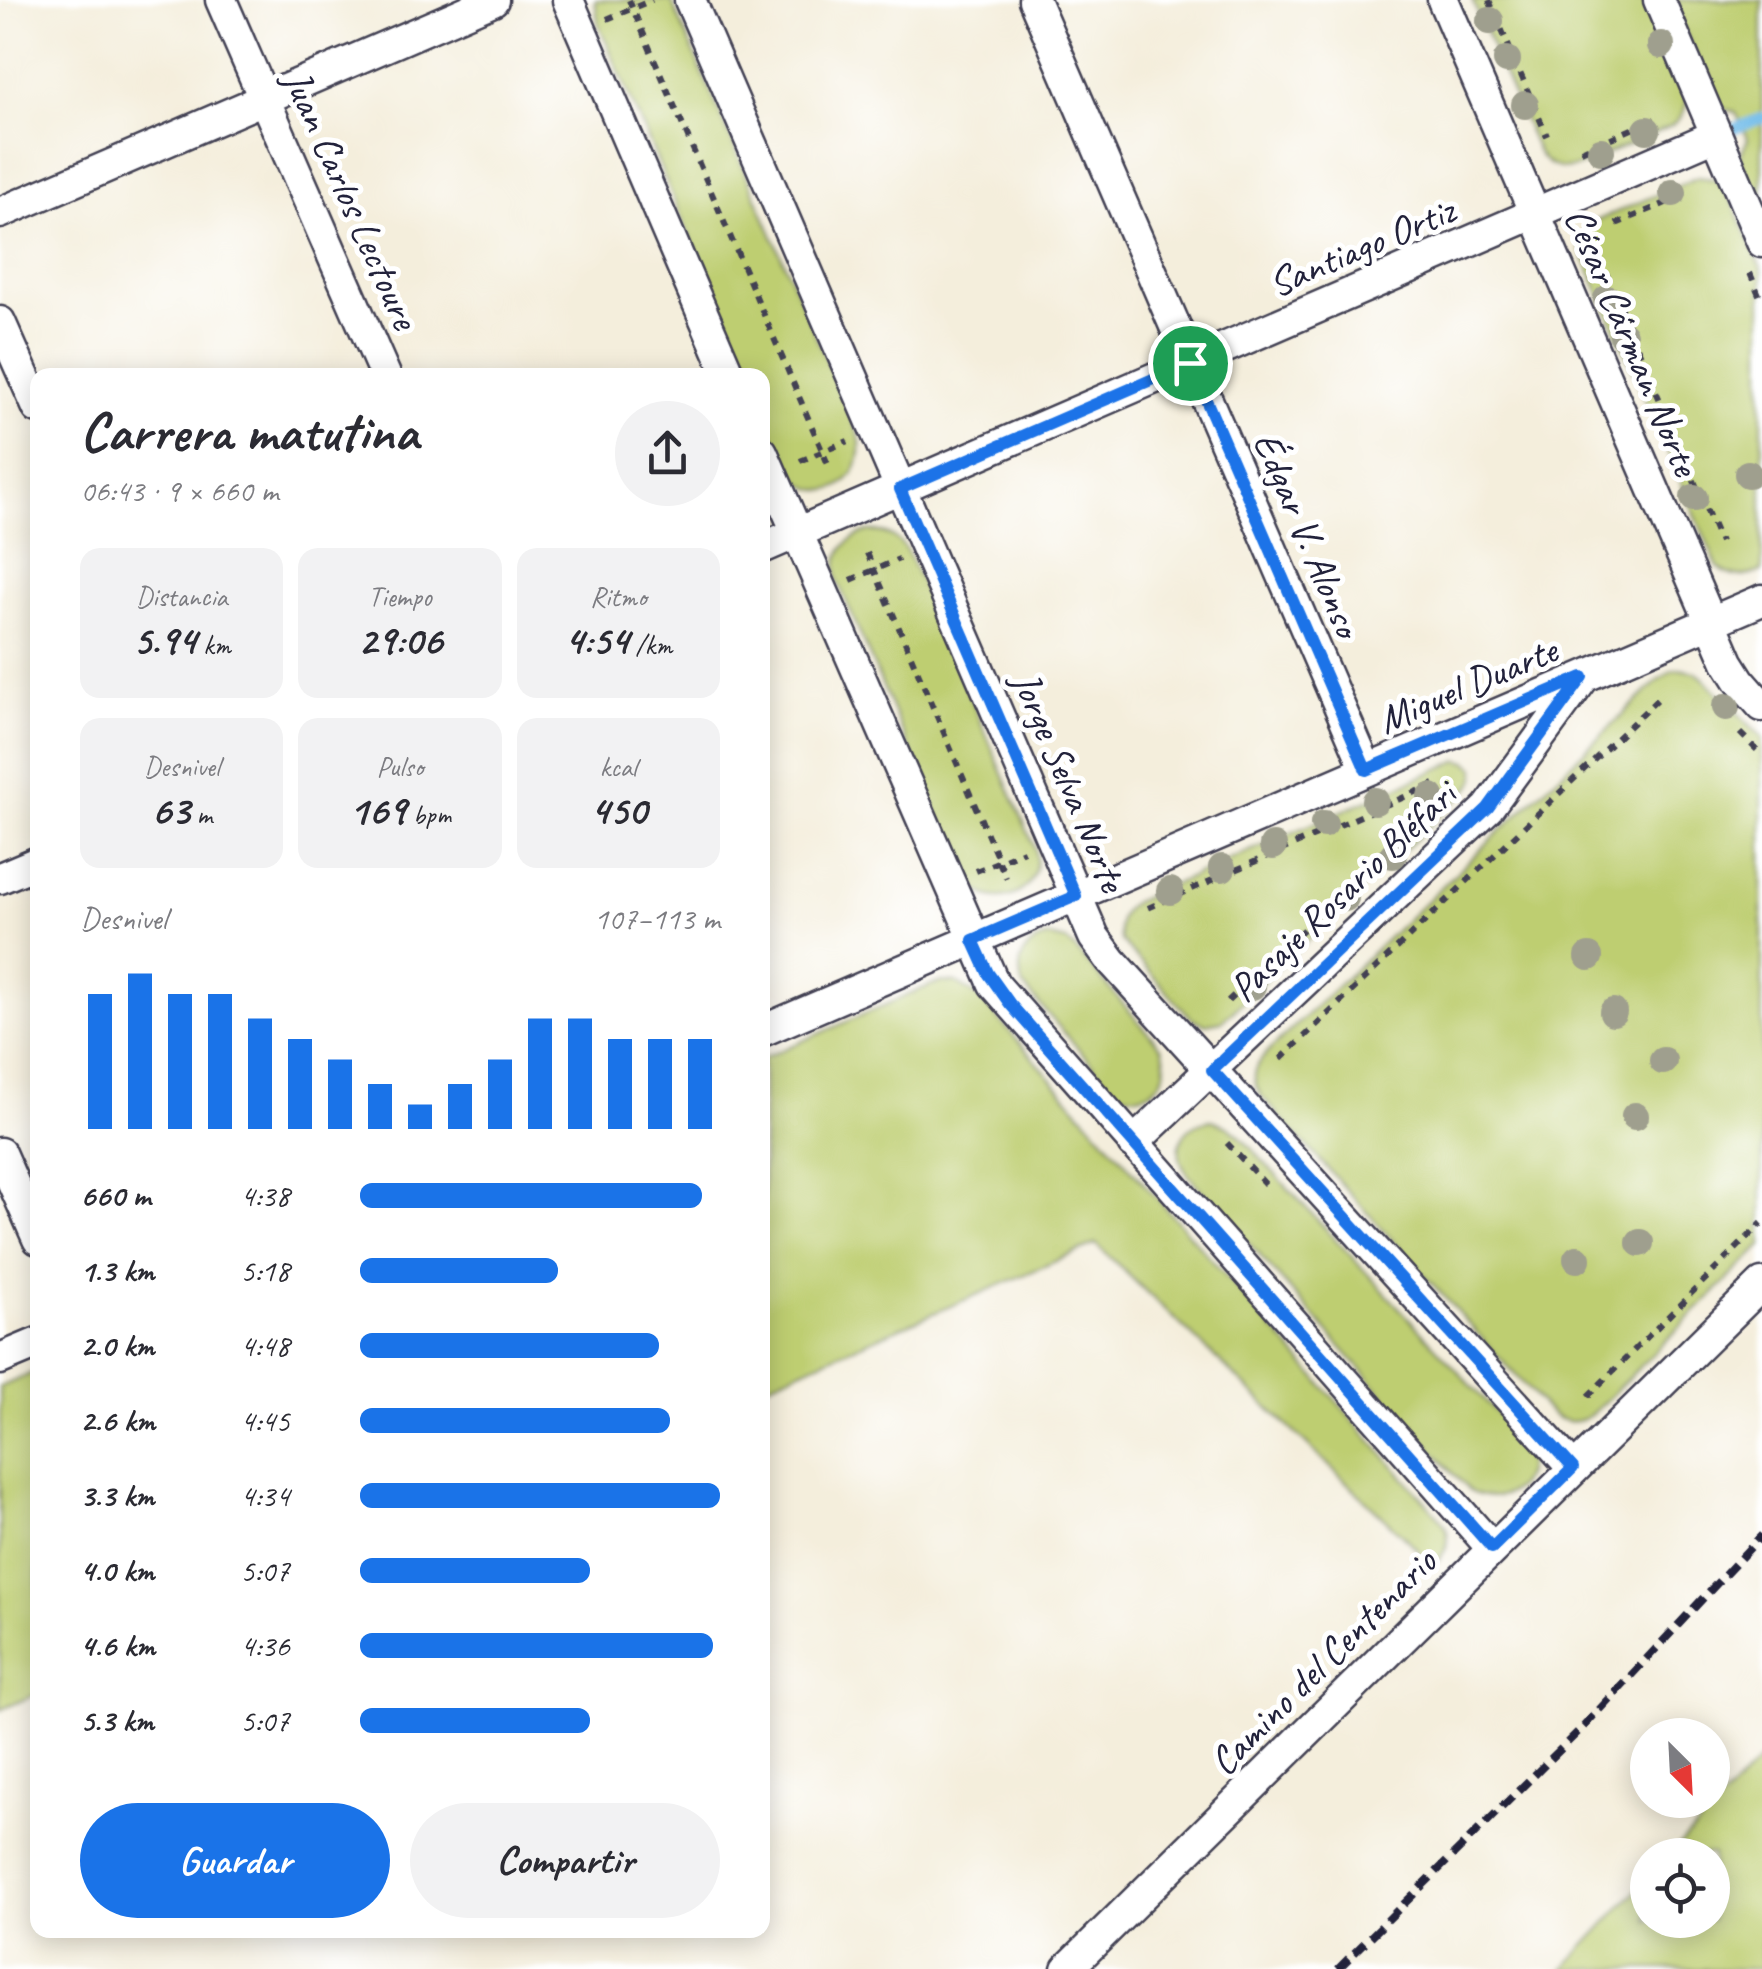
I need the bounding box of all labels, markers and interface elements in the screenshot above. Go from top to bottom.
street label: Juan Carlos Lectoure [271,60,432,339]
street label: Santiago Ortiz [1261,184,1464,308]
street label: César Cárman Norte [1553,200,1712,486]
pin [1148,321,1233,406]
icon: arrive [1163,336,1218,391]
text: Carrera matutina [80,397,418,467]
button: share [615,401,720,506]
street label: Édgar V. Alonso [1242,425,1374,648]
text: 06:43 · 9 × 660 m [80,470,278,511]
text: Distancia [136,579,228,614]
text: Tiempo [368,579,432,614]
text: Ritmo [590,579,647,614]
text: 5.94 [133,614,197,667]
text: 29:06 [358,614,442,667]
text: 4:54 [564,614,629,667]
street label: Miguel Duarte [1370,624,1567,745]
text: km [197,627,231,662]
text: /km [629,627,672,662]
street label: Jorge Selva Norte [1000,662,1139,902]
text: Desnivel [144,749,220,784]
text: Pulso [377,749,423,784]
text: kcal [600,749,637,784]
street label: Pasaje Rosario Bléfari [1219,768,1470,1013]
text: 63 [151,784,190,837]
text: 169 [349,784,406,837]
text: 450 [590,784,646,837]
text: m [190,797,212,832]
text: bpm [406,797,451,832]
text: Desnivel [80,898,167,939]
text: 107–113 m [594,898,720,939]
text: 660 m [80,1175,151,1216]
text: 4:38 [240,1175,290,1216]
text: 1.3 km [80,1250,154,1291]
text: 5:18 [240,1250,290,1291]
text: 2.0 km [80,1325,154,1366]
text: 4:48 [240,1325,290,1366]
text: 2.6 km [80,1400,155,1441]
text: 4:45 [240,1400,290,1441]
text: 3.3 km [80,1475,154,1516]
text: 4:34 [240,1475,290,1516]
street label: Camino del Centenario [1199,1536,1448,1786]
text: 4.0 km [80,1550,154,1591]
text: 5:07 [240,1550,290,1591]
text: 4.6 km [80,1625,155,1666]
text: 4:36 [240,1625,290,1666]
text: 5.3 km [80,1700,154,1741]
text: 5:07 [240,1700,290,1741]
north arrow [1630,1718,1730,1818]
map controls [1630,1718,1730,1938]
button: Guardar [80,1803,390,1918]
button: Compartir [410,1803,720,1918]
button: locate [1630,1838,1730,1938]

